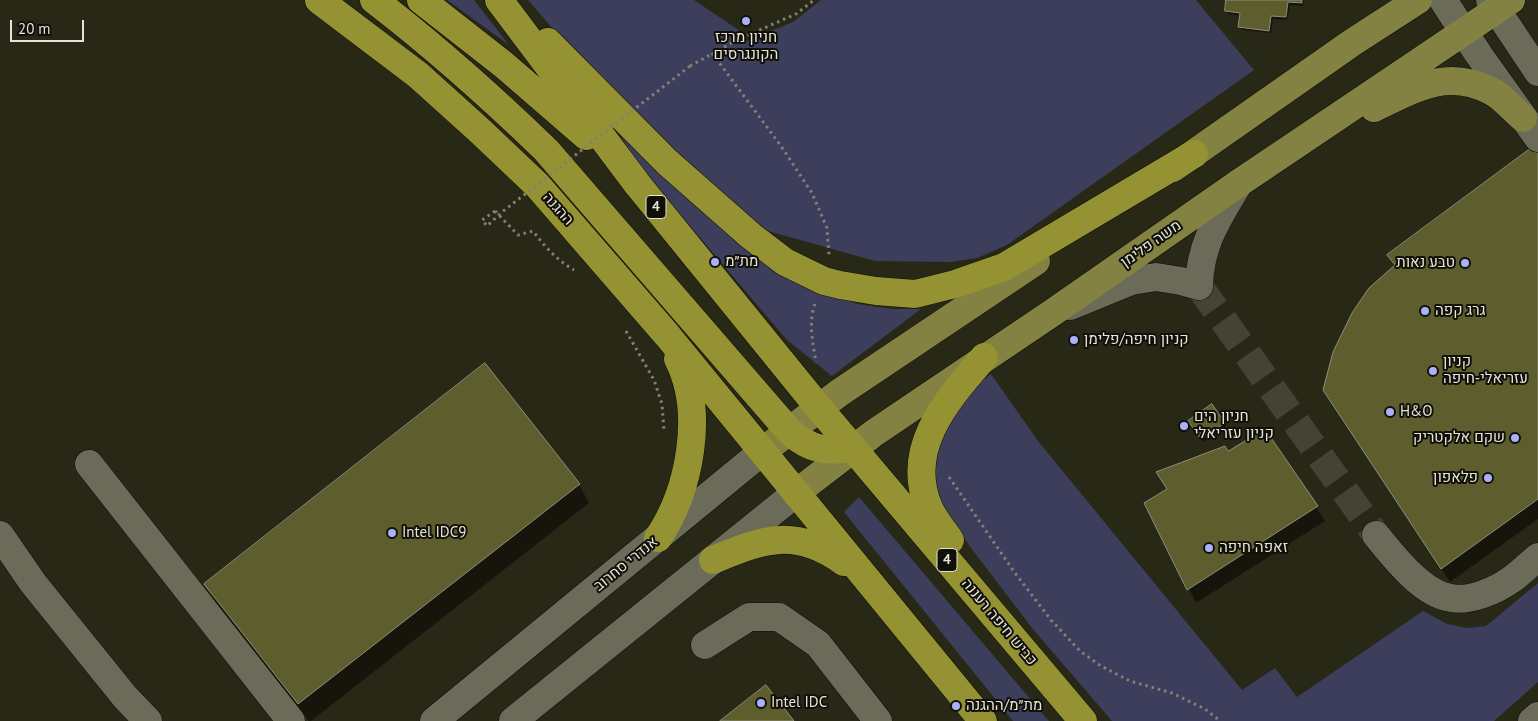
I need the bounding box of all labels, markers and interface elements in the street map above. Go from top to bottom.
scale bar [12,10,86,42]
marker: חניון מרכז הקונגרסים [740,15,752,27]
text: 20 m [18,19,51,38]
place label: חניון מרכז הקונגרסים [714,29,778,64]
street label: ההגנה [539,189,577,229]
road number: 4 [646,196,666,218]
street label: משה פלימן [1117,217,1185,271]
place label: מת״מ [725,253,758,271]
place label: טבע נאות [1396,254,1455,272]
marker: מת״מ [709,256,721,268]
marker: טבע נאות [1459,257,1471,269]
place label: גרג קפה [1435,302,1486,320]
marker: גרג קפה [1419,305,1431,317]
place label: קניון חיפה/פלימן [1084,331,1189,349]
marker: קניון חיפה/פלימן [1068,334,1080,346]
place label: קניון עזריאלי-חיפה [1443,353,1528,388]
marker: קניון עזריאלי-חיפה [1427,365,1439,377]
place label: H&O [1400,403,1433,421]
marker: H&O [1384,406,1396,418]
place label: חניון הים קניון עזריאלי [1194,408,1274,443]
marker: חניון הים קניון עזריאלי [1178,420,1190,432]
place label: שקם אלקטריק [1413,429,1505,447]
marker: שקם אלקטריק [1509,432,1521,444]
place label: פלאפון [1433,469,1478,487]
marker: פלאפון [1482,472,1494,484]
place label: Intel IDC9 [402,524,466,542]
marker: Intel IDC9 [386,527,398,539]
street label: אנדרי סחרוב [590,533,662,595]
place label: זאפה חיפה [1219,539,1288,557]
marker: זאפה חיפה [1203,542,1215,554]
road number: 4 [937,548,957,572]
street label: כביש חיפה רעננה [957,575,1041,669]
place label: Intel IDC [771,694,827,712]
marker: Intel IDC [755,697,767,709]
place label: מת״מ/ההגנה [966,697,1042,715]
marker: מת״מ/ההגנה [950,700,962,712]

